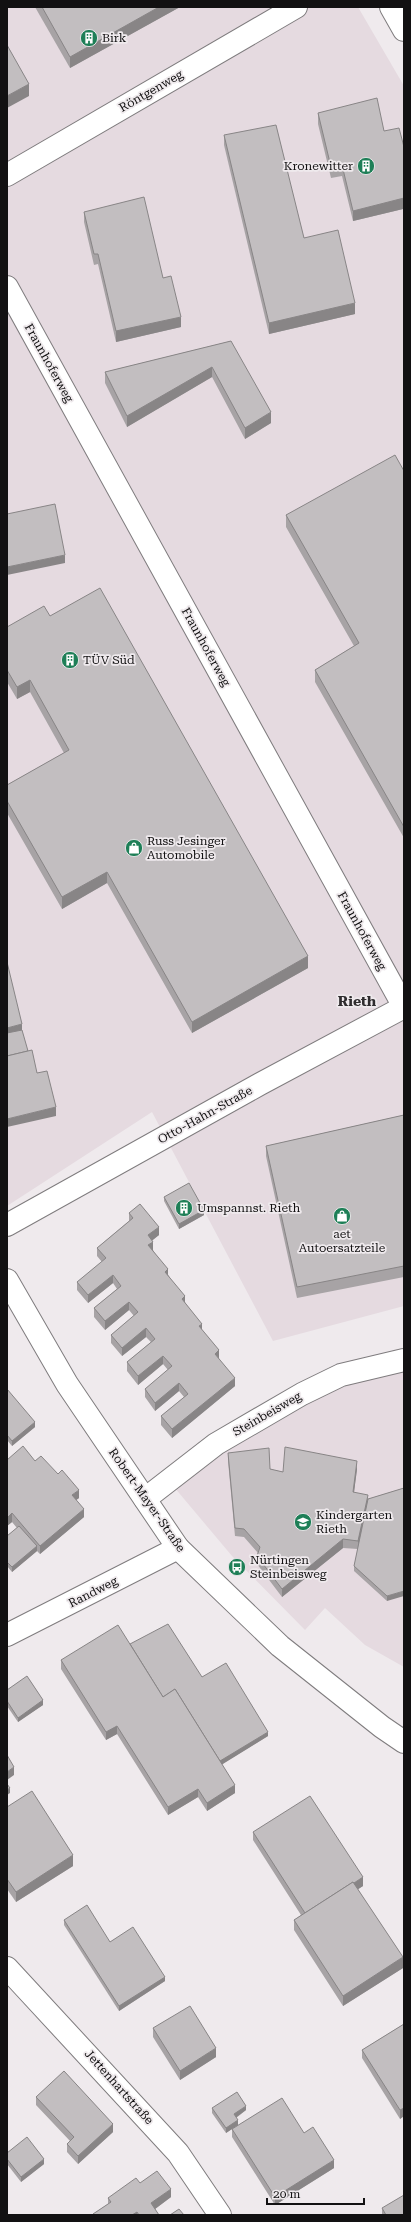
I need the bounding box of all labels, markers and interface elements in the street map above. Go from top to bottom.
building icon: Birk [79,28,99,48]
place label: Birk [102,31,127,45]
street label: Röntgenweg [117,67,186,115]
building icon: Kronewitter [356,156,376,176]
place label: Kronewitter [284,159,353,173]
street label: Fraunhoferweg [22,321,76,405]
street label: Fraunhoferweg [179,605,233,689]
building icon: TÜV Süd [60,650,80,670]
place label: TÜV Süd [83,653,135,667]
place label: Russ Jesinger Automobile [147,834,226,862]
shop icon: Russ Jesinger Automobile [124,838,144,858]
street label: Fraunhoferweg [335,889,389,973]
district label: Rieth [338,993,377,1009]
street label: Otto-Hahn-Straße [155,1083,255,1147]
building icon: Umspannst. Rieth [174,1198,194,1218]
place label: Umspannst. Rieth [197,1201,300,1215]
shop icon: aet Autoersatzteile [332,1206,352,1226]
place label: aet Autoersatzteile [299,1227,386,1255]
street label: Steinbeisweg [230,1389,304,1439]
street label: Robert-Mayer-Straße [106,1445,188,1555]
place label: Kindergarten Rieth [316,1508,393,1536]
school or university icon: Kindergarten Rieth [293,1512,313,1532]
place label: Nürtingen Steinbeisweg [250,1553,327,1581]
bus stop icon: Nürtingen Steinbeisweg [227,1557,247,1577]
street label: Randweg [66,1574,120,1610]
street label: Jettenhartstraße [82,2047,156,2128]
scale bar [267,2180,364,2206]
text: 20 m [273,2187,300,2201]

